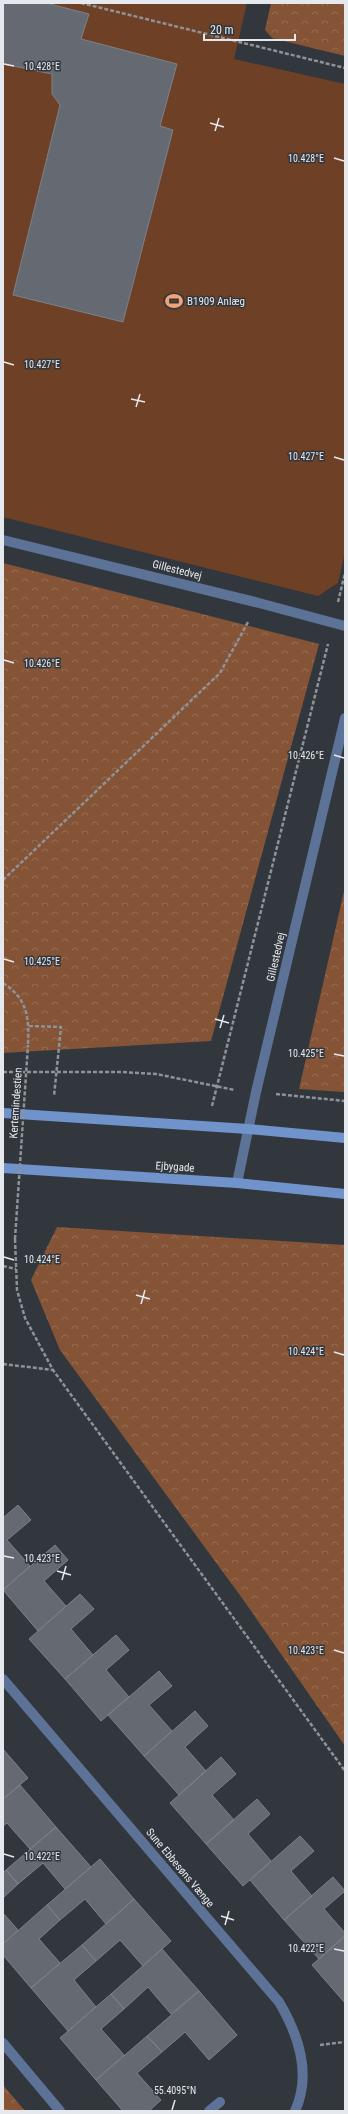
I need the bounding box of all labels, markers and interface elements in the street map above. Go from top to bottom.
scale bar [204,16,295,42]
text: 20 m [210,23,234,37]
text: 10.428°E [24,61,60,72]
text: 10.428°E [288,153,324,164]
sports icon: B1909 Anlæg [164,291,184,311]
place label: B1909 Anlæg [187,295,245,308]
text: 10.427°E [24,359,60,370]
text: 10.427°E [288,451,324,462]
street label: Gillestedvej [151,558,203,582]
text: 10.426°E [24,658,60,669]
text: 10.426°E [288,750,324,761]
street label: Gillestedvej [264,931,288,983]
text: 10.425°E [24,956,60,967]
text: 10.425°E [288,1048,324,1059]
street label: Kertemindestien [7,1067,25,1139]
street label: Ejbygade [155,1159,195,1175]
text: 10.424°E [24,1254,60,1265]
text: 10.424°E [288,1346,324,1357]
text: 10.423°E [24,1553,60,1564]
text: 10.423°E [288,1645,324,1656]
street label: Sune Ebbesøns Vænge [143,1826,217,1910]
text: 10.422°E [24,1851,60,1862]
text: 10.422°E [288,1943,324,1954]
text: 55.4095°N [154,2085,196,2096]

